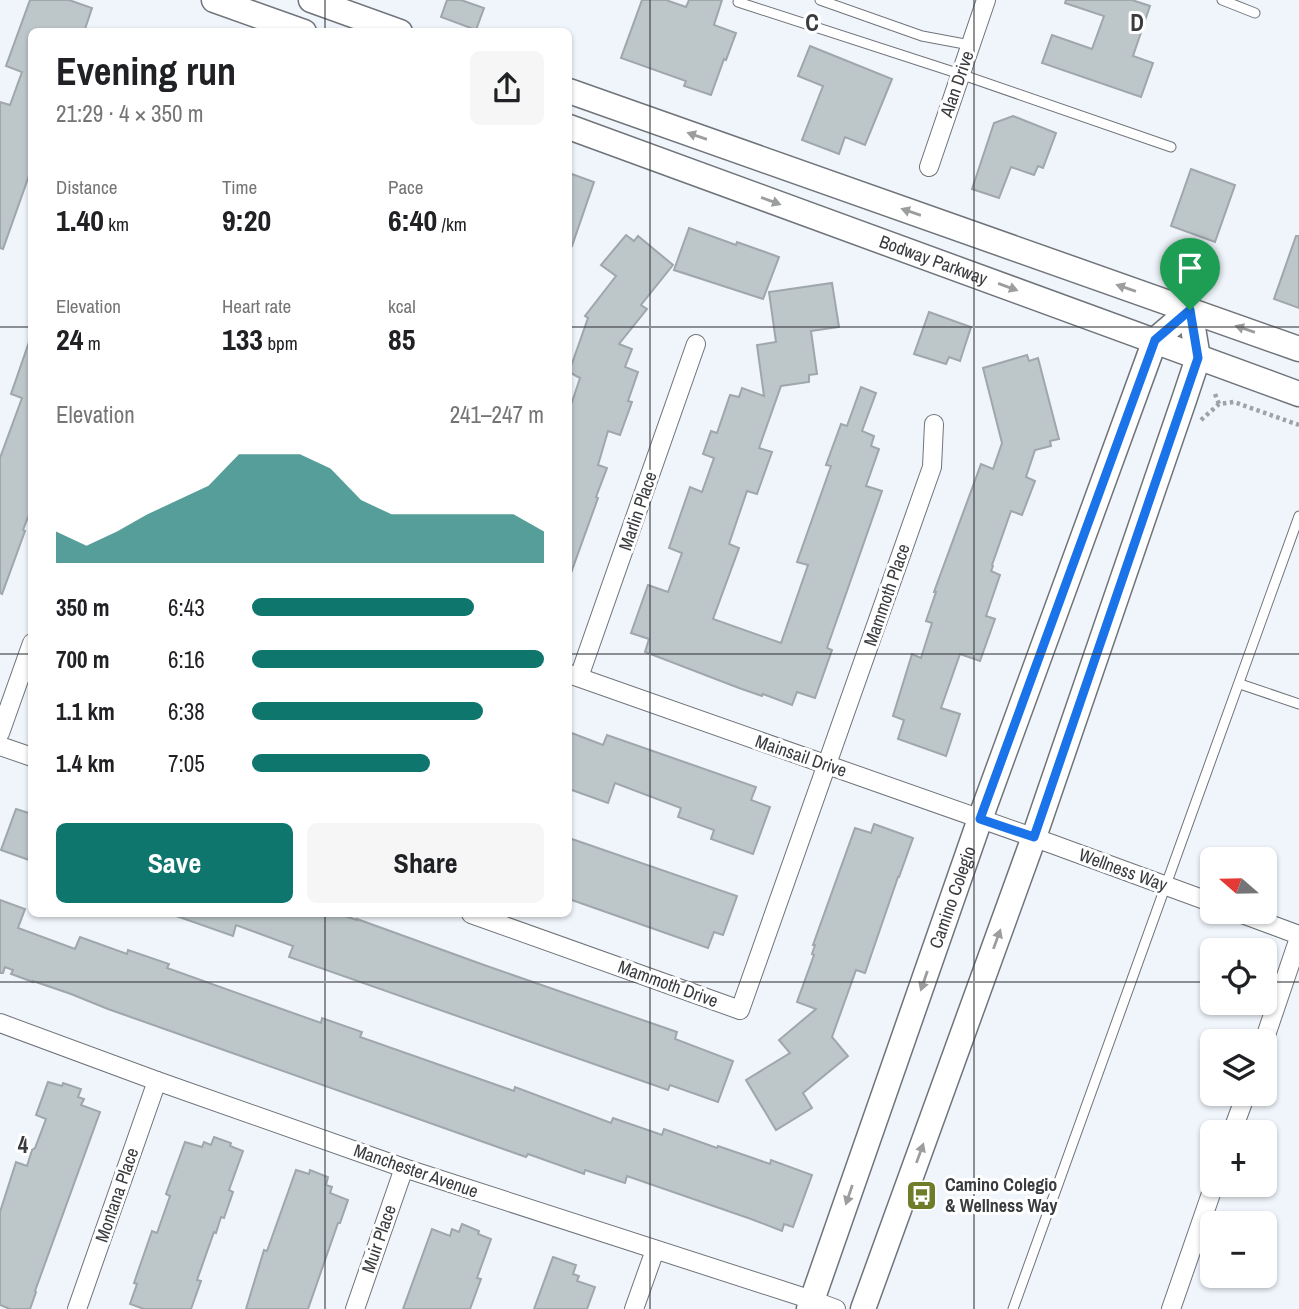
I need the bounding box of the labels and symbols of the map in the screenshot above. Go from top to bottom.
text: C [805,7,819,38]
text: D [1130,7,1144,38]
street label: Alan Drive [933,47,980,121]
one-way arrow [686,130,707,141]
one-way arrow [761,196,782,207]
one-way arrow [901,206,922,217]
street label: Bodway Parkway [876,229,992,291]
pin [1160,238,1220,310]
one-way arrow [997,282,1018,293]
one-way arrow [1115,282,1136,293]
one-way arrow [1234,323,1255,334]
street label: Marlin Place [612,468,663,554]
street label: Mammoth Place [857,540,916,649]
street label: Mainsail Drive [752,728,850,783]
street label: Wellness Way [1075,842,1172,897]
street label: Camino Colegio [923,843,982,952]
north arrow [1200,847,1278,924]
one-way arrow [992,928,1003,949]
street label: Mammoth Drive [615,954,722,1013]
one-way arrow [918,970,929,991]
text: 4 [18,1129,29,1160]
street label: Manchester Avenue [351,1138,482,1204]
one-way arrow [914,1142,925,1163]
street label: Montana Place [89,1144,144,1245]
place label: Camino Colegio & Wellness Way [945,1172,1058,1218]
bus stop icon: Camino Colegio & Wellness Way [905,1178,939,1212]
one-way arrow [843,1185,854,1206]
street label: Muir Place [355,1201,402,1276]

